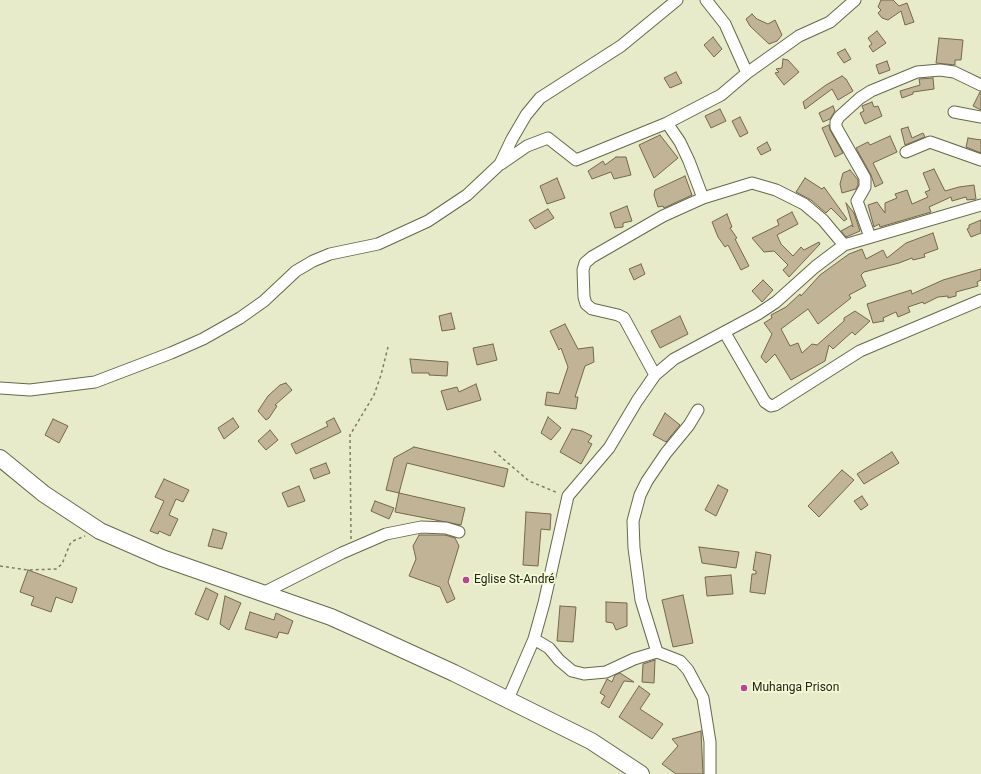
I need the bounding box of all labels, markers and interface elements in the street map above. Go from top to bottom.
place label: Eglise St-André [474,573,555,587]
marker: Eglise St-André [461,575,471,585]
place label: Muhanga Prison [752,681,839,695]
marker: Muhanga Prison [739,683,749,693]

